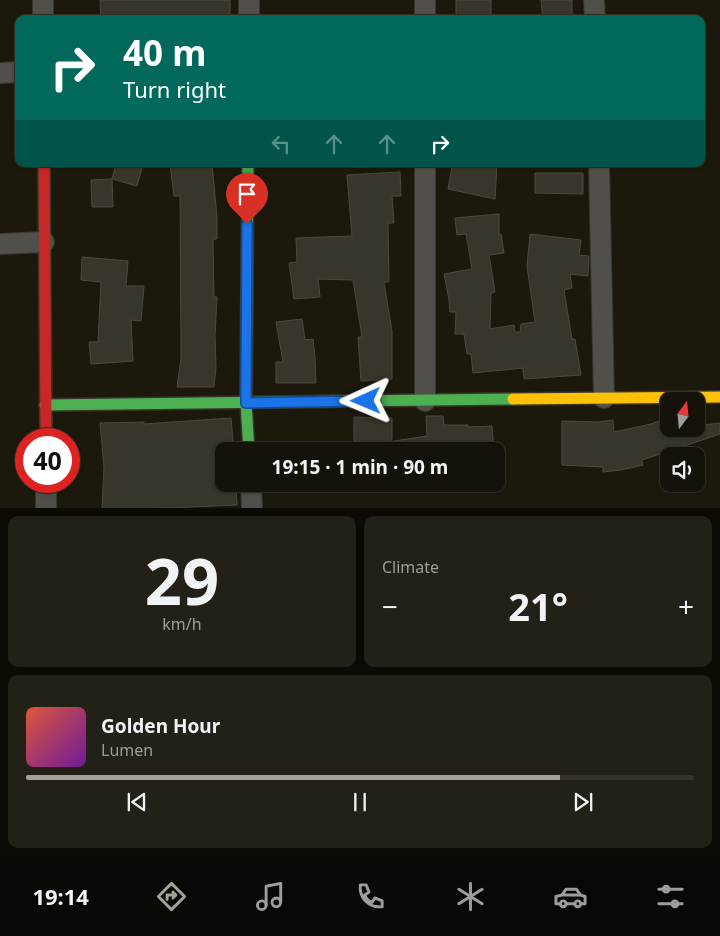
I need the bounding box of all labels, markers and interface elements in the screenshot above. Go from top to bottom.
text: 40 m [123,29,206,76]
icon: right [40,35,105,100]
text: Turn right [123,74,226,104]
icon: left [267,130,295,158]
icon: ahead [320,130,348,158]
icon: ahead [373,130,401,158]
icon: right [426,130,454,158]
pin [226,173,268,224]
icon: arrive [233,180,261,208]
position arrow [339,374,391,426]
north arrow [660,392,705,438]
map controls [660,392,705,492]
speed limit sign: 40 [15,428,80,493]
button: sound [660,447,705,492]
text: 19:15 · 1 min · 90 m [272,454,448,480]
text: 29 [145,536,219,624]
text: Climate [382,556,439,578]
text: 21° [508,580,568,632]
text: − [382,587,398,625]
text: + [678,587,694,625]
text: km/h [162,613,202,635]
text: Golden Hour [101,713,220,739]
text: Lumen [101,739,153,761]
icon: previous [123,788,151,816]
icon: pause [346,788,374,816]
icon: next [569,788,597,816]
icon: directions [154,879,189,914]
icon: music [253,879,288,914]
icon: phone [353,879,388,914]
icon: climate [453,879,488,914]
icon: car [553,879,588,914]
icon: filters [653,879,688,914]
text: 19:14 [32,881,89,911]

